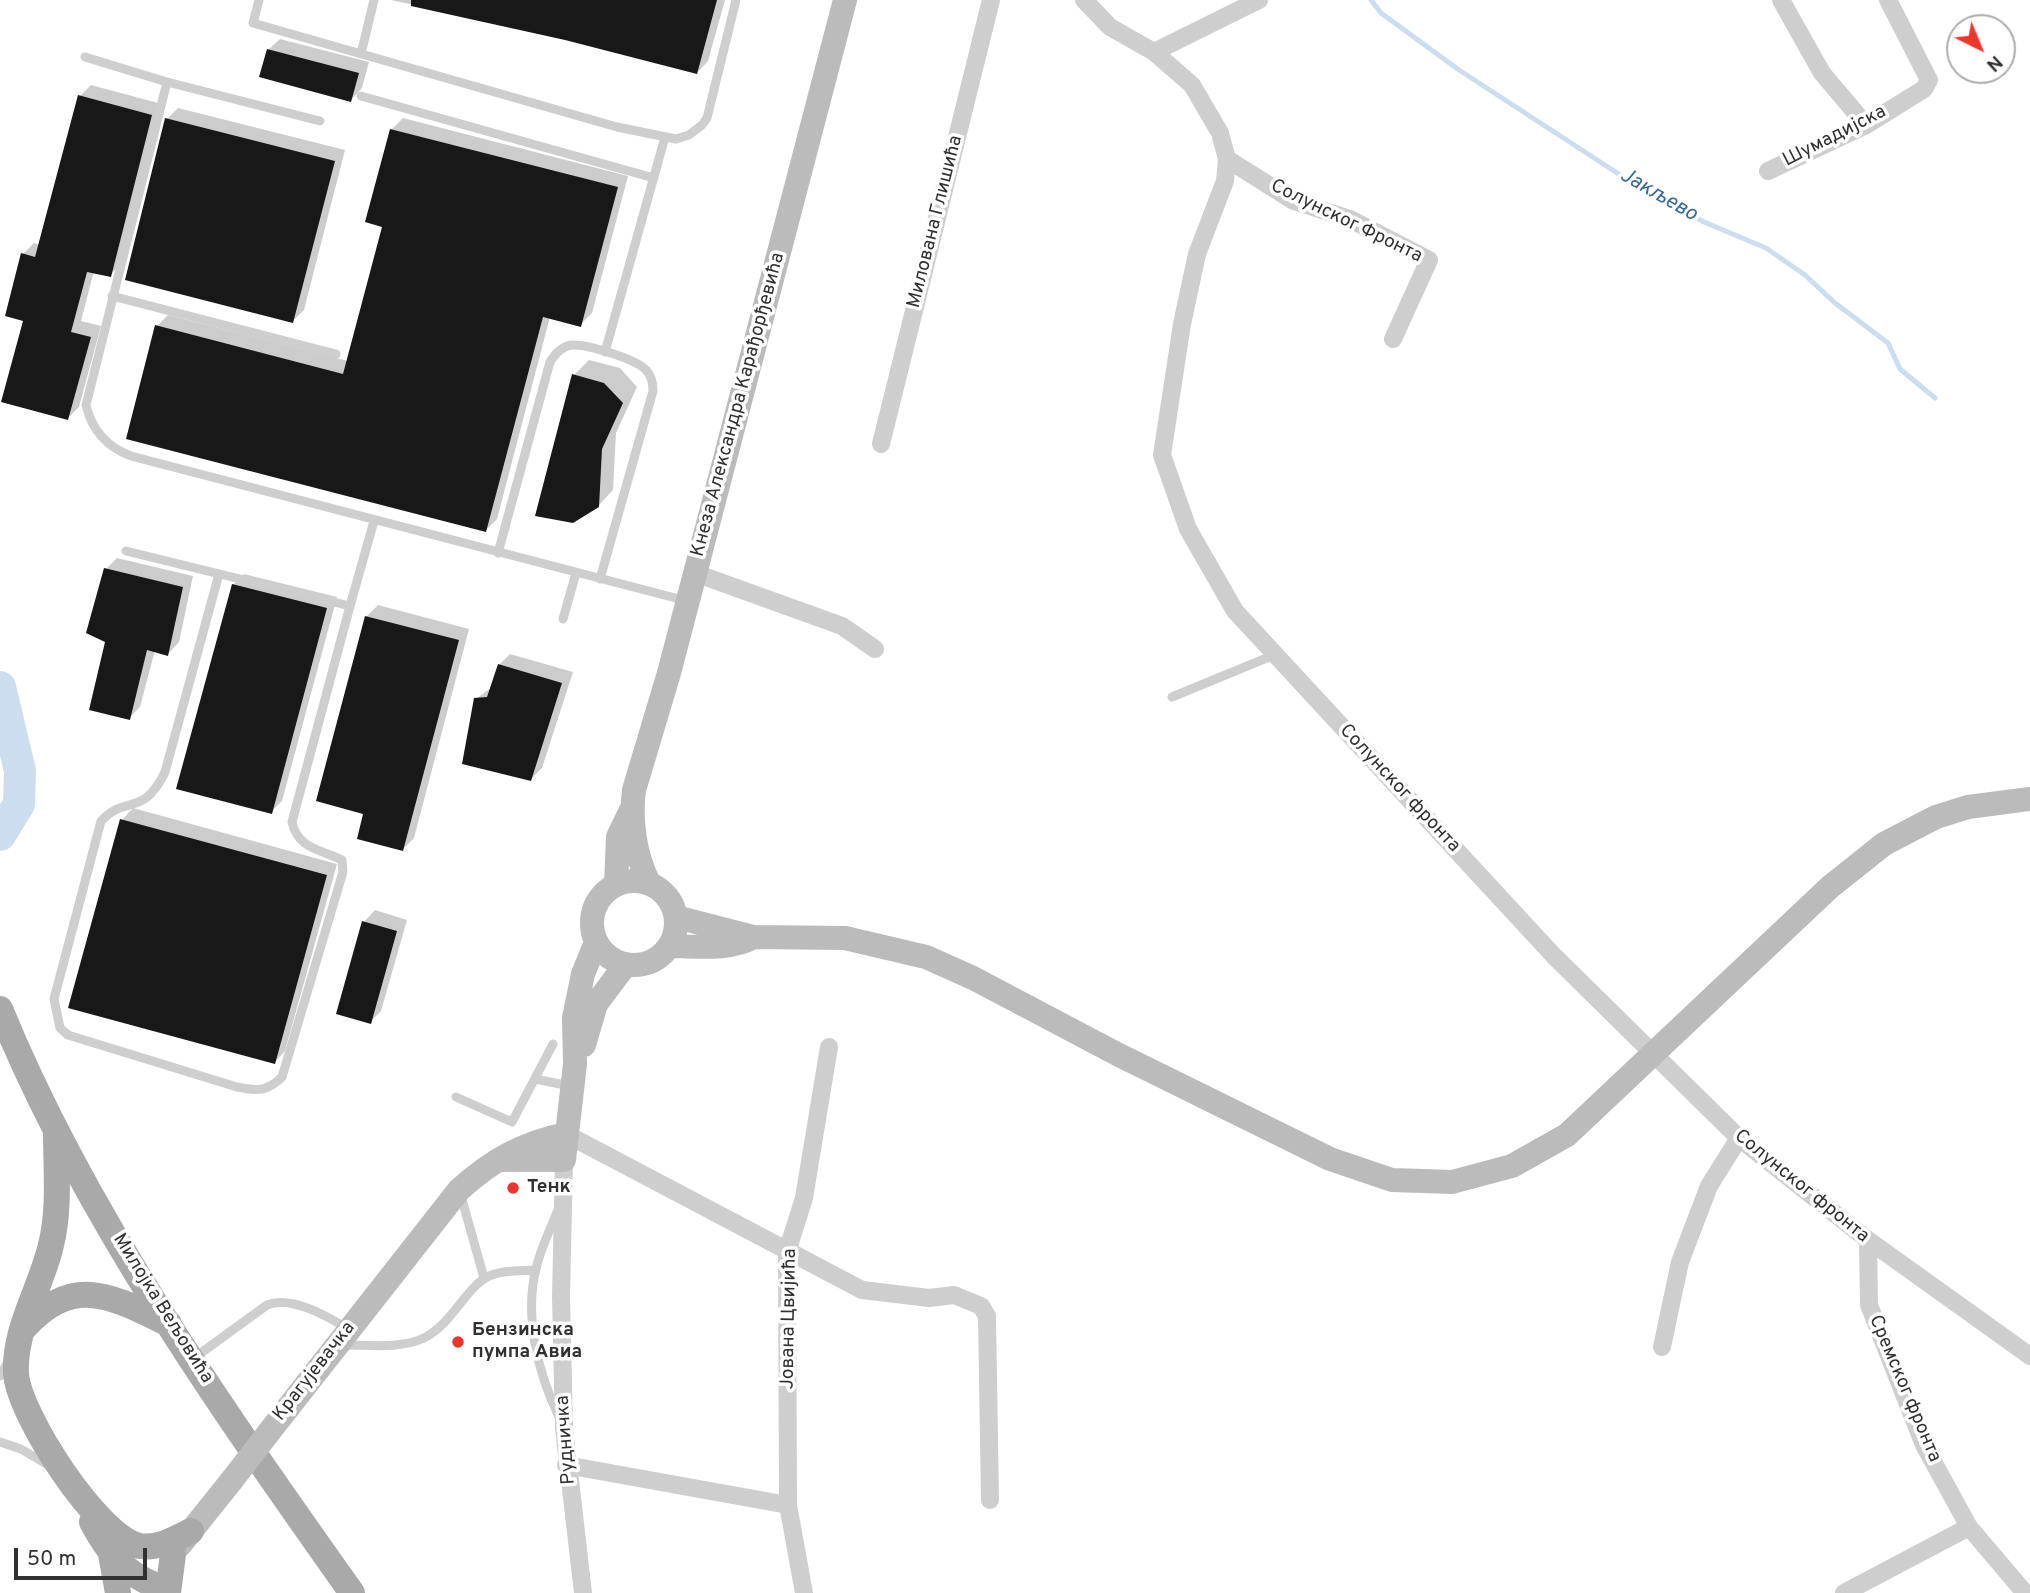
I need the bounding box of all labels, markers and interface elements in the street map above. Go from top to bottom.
north arrow [1946,14,2016,84]
text: N [1981,49,2007,76]
street label: Шумадијска [1780,101,1890,173]
street label: Милована Глишића [904,133,968,311]
water label: Јакљево [1615,164,1701,228]
street label: Солунског Фронта [1266,175,1426,269]
street label: Кнеза Александра Карађорђевића [687,251,791,559]
street label: Солунског фронта [1334,720,1464,858]
street label: Солунског фронта [1729,1126,1873,1248]
place label: Тенк [527,1177,571,1199]
marker: Тенк [505,1180,521,1196]
street label: Милојка Вељовића [107,1230,217,1388]
street label: Јована Цвијића [777,1248,803,1390]
street label: Сремског фронта [1863,1312,1945,1466]
street label: Крагујевачка [269,1318,361,1426]
place label: Бензинска пумпа Авиа [472,1320,582,1364]
marker: Бензинска пумпа Авиа [450,1334,466,1350]
street label: Рудничка [553,1395,581,1485]
scale bar [18,1534,150,1578]
text: 50 m [27,1546,76,1573]

